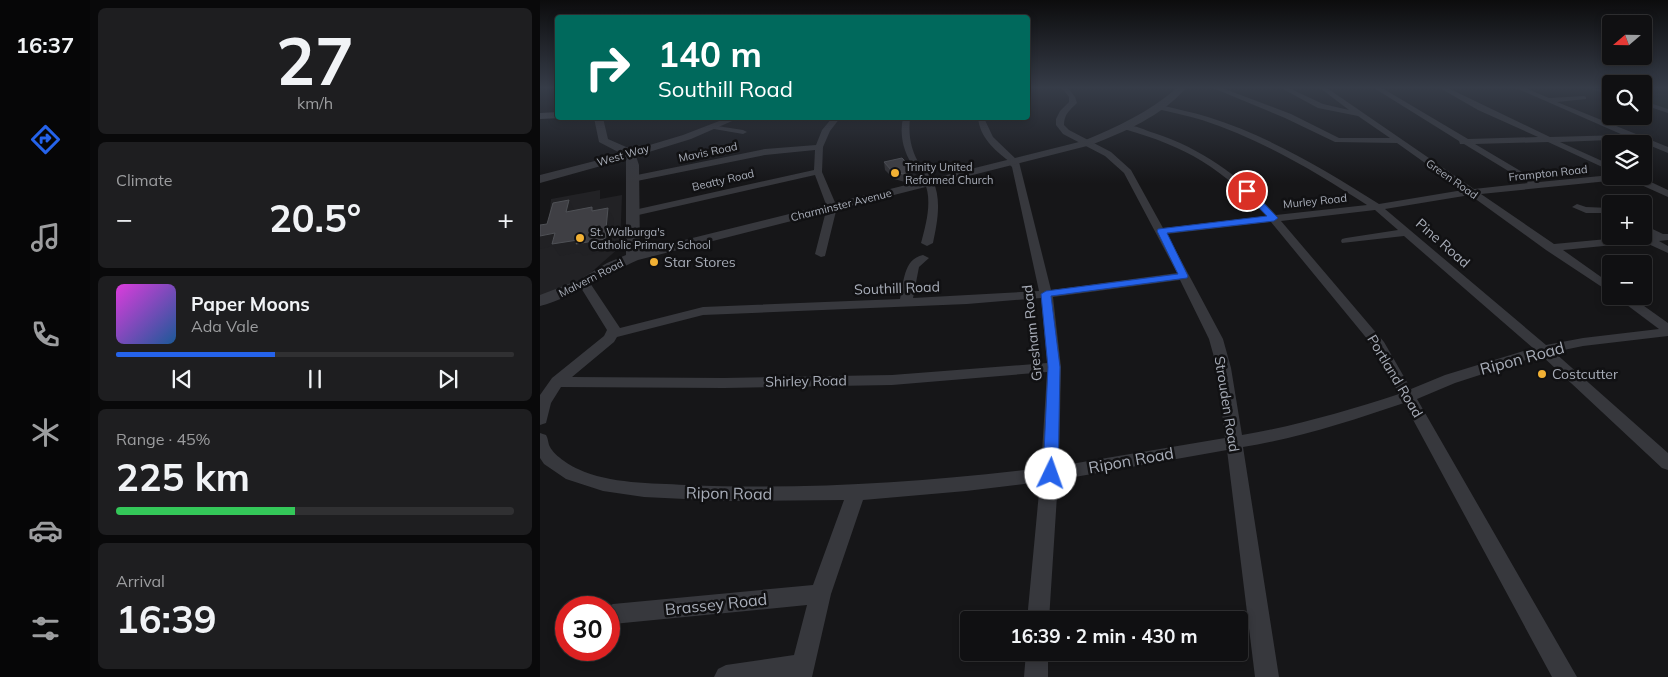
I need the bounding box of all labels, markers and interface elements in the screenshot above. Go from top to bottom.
north arrow [1602,15,1652,65]
map controls [1602,15,1652,305]
text: 27 [276,20,354,101]
text: 16:37 [16,31,74,59]
text: 140 m [658,32,762,76]
icon: right [575,35,640,100]
text: Southill Road [658,75,793,103]
button: search [1602,75,1652,125]
text: km/h [297,93,333,113]
icon: directions [28,122,63,157]
button: layers [1602,135,1652,185]
street label: Mavis Road [677,139,739,165]
street label: West Way [595,141,651,169]
street label: Green Road [1423,156,1481,202]
place label: Trinity United Reformed Church [905,160,994,187]
street label: Frampton Road [1508,162,1588,184]
street label: Beatty Road [691,166,755,194]
marker: Trinity United Reformed Church [889,167,901,179]
text: Climate [116,170,172,190]
pin [1226,170,1268,212]
icon: arrive [1233,177,1261,205]
street label: Charminster Avenue [789,186,893,224]
street label: Murley Road [1282,191,1348,211]
text: 20.5° [269,194,361,242]
button: + [1602,195,1652,245]
text: − [116,201,133,236]
text: + [497,201,514,236]
street label: Pine Road [1412,214,1474,272]
icon: music [28,220,63,255]
place label: St. Walburga's Catholic Primary School [590,225,711,252]
marker: St. Walburga's Catholic Primary School [574,232,586,244]
place label: Star Stores [664,253,736,271]
button: − [1602,255,1652,305]
street label: Malvern Road [556,256,626,300]
marker: Star Stores [648,256,660,268]
street label: Southill Road [854,278,940,298]
street label: Gresham Road [1018,284,1046,382]
text: Paper Moons [191,292,310,316]
text: Ada Vale [191,316,258,336]
icon: phone [28,317,63,352]
street label: Portland Road [1363,331,1427,421]
street label: Ripon Road [1478,337,1566,379]
street label: Strouden Road [1211,355,1243,453]
icon: previous [168,365,196,393]
icon: pause [301,365,329,393]
icon: next [434,365,462,393]
place label: Costcutter [1552,365,1619,383]
marker: Costcutter [1536,368,1548,380]
street label: Shirley Road [765,371,847,391]
icon: climate [28,415,63,450]
text: Range · 45% [116,429,211,449]
street label: Ripon Road [1087,443,1175,477]
position arrow [1024,447,1076,499]
text: 225 km [116,453,250,501]
street label: Ripon Road [686,482,772,504]
icon: car [28,513,63,548]
text: Arrival [116,571,165,591]
street label: Brassey Road [664,589,768,619]
text: 16:39 [116,595,217,643]
speed limit sign: 30 [555,596,620,661]
icon: filters [28,611,63,646]
text: 16:39 · 2 min · 430 m [1010,624,1198,648]

